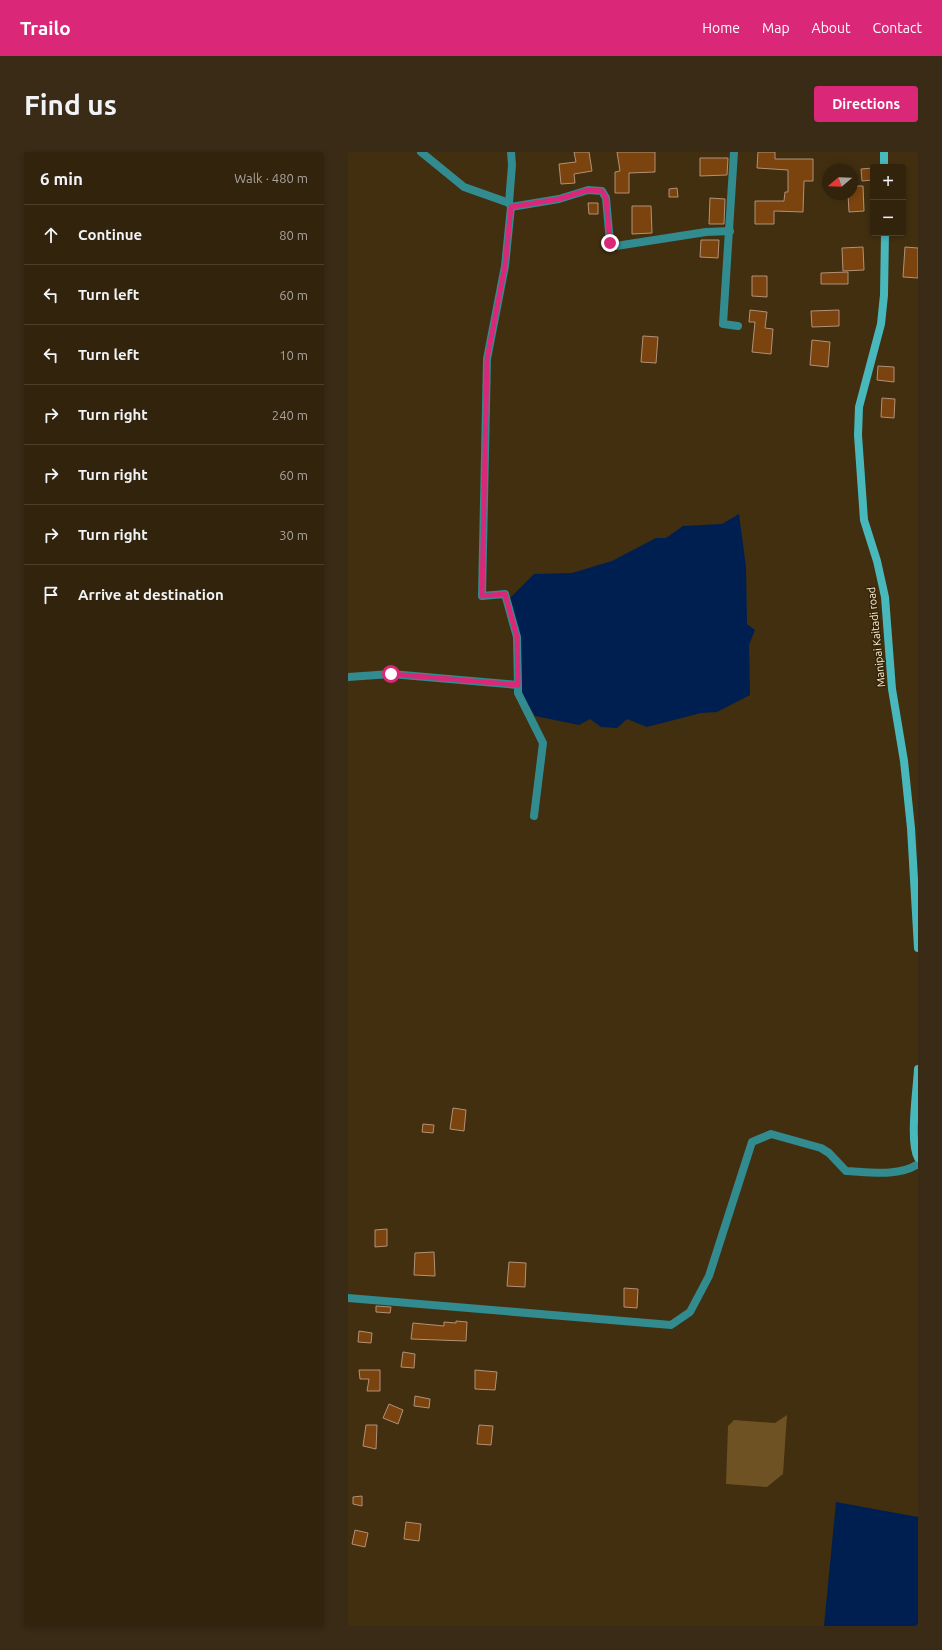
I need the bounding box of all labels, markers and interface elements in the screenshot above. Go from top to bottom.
text: Trailo [20,17,71,39]
text: Home [702,20,740,36]
text: Map [762,20,790,36]
text: About [812,20,851,36]
text: Contact [873,20,922,36]
button: Directions [814,86,918,122]
text: Find us [24,89,117,120]
north arrow [822,164,858,200]
map controls [870,164,906,236]
button: + [870,164,906,200]
text: 6 min [40,169,83,188]
text: Walk · 480 m [234,171,308,185]
button: − [870,200,906,236]
icon: ahead [40,224,62,246]
text: Continue [78,226,142,243]
text: 80 m [279,228,308,242]
route end [601,234,619,252]
icon: left [40,284,62,306]
text: Turn left [78,286,139,303]
text: 60 m [279,288,308,302]
icon: left [40,344,62,366]
text: Turn left [78,346,139,363]
text: 10 m [279,348,308,362]
icon: right [40,404,62,426]
text: Turn right [78,406,148,423]
text: 240 m [272,408,308,422]
icon: right [40,464,62,486]
text: Turn right [78,466,148,483]
text: 60 m [279,468,308,482]
icon: right [40,524,62,546]
text: Turn right [78,526,148,543]
text: 30 m [279,528,308,542]
icon: arrive [40,584,62,606]
text: Arrive at destination [78,586,224,603]
street label: Manipai Kaitadi road [865,586,887,688]
route start [382,665,400,683]

